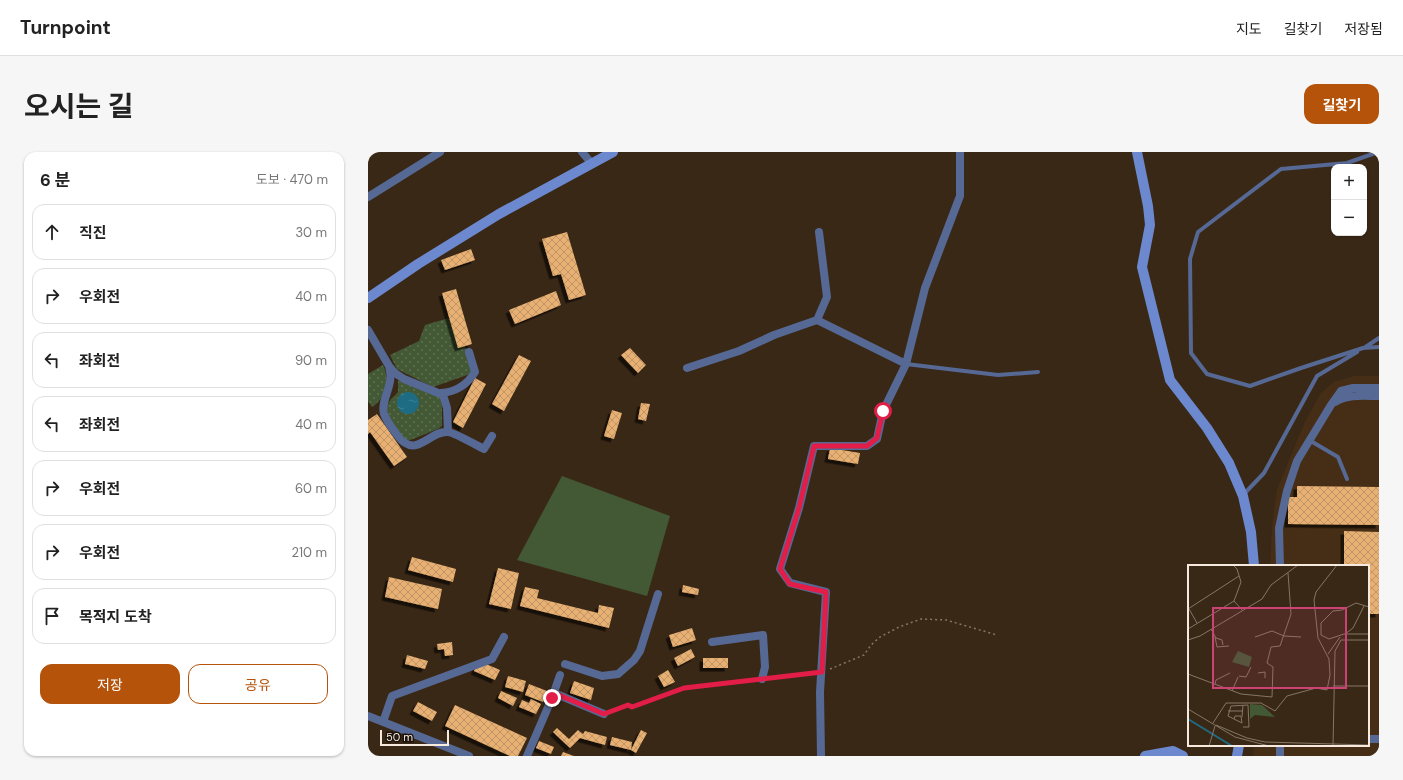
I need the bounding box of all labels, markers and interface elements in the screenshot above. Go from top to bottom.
text: Turnpoint [20,15,111,40]
text: 지도 [1236,20,1262,38]
text: 길찾기 [1284,20,1322,38]
text: 저장됨 [1344,20,1383,38]
button: 길찾기 [1304,84,1379,124]
text: 오시는 길 [24,88,134,125]
map controls [1331,164,1367,236]
button: + [1331,164,1367,200]
text: 6 분 [40,169,70,191]
text: 도보 · 470 m [256,171,328,188]
button: − [1331,200,1367,236]
icon: ahead [41,221,63,243]
text: 직진 [79,223,107,243]
text: 30 m [295,224,327,241]
icon: right [41,285,63,307]
text: 우회전 [79,287,120,307]
text: 40 m [295,288,327,305]
icon: left [41,349,63,371]
text: 좌회전 [79,351,120,371]
text: 90 m [295,352,327,369]
route start [874,402,892,420]
icon: left [41,413,63,435]
text: 좌회전 [79,415,120,435]
text: 40 m [295,416,327,433]
icon: right [41,477,63,499]
text: 우회전 [79,479,120,499]
text: 60 m [295,480,327,497]
icon: right [41,541,63,563]
text: 우회전 [79,543,120,563]
text: 210 m [292,544,327,561]
inset map [1188,565,1369,746]
icon: arrive [41,605,63,627]
text: 목적지 도착 [79,607,152,627]
button: 저장 [40,664,180,704]
button: 공유 [188,664,328,704]
route end [543,689,561,707]
scale bar [380,728,449,747]
text: 50 m [386,730,413,744]

